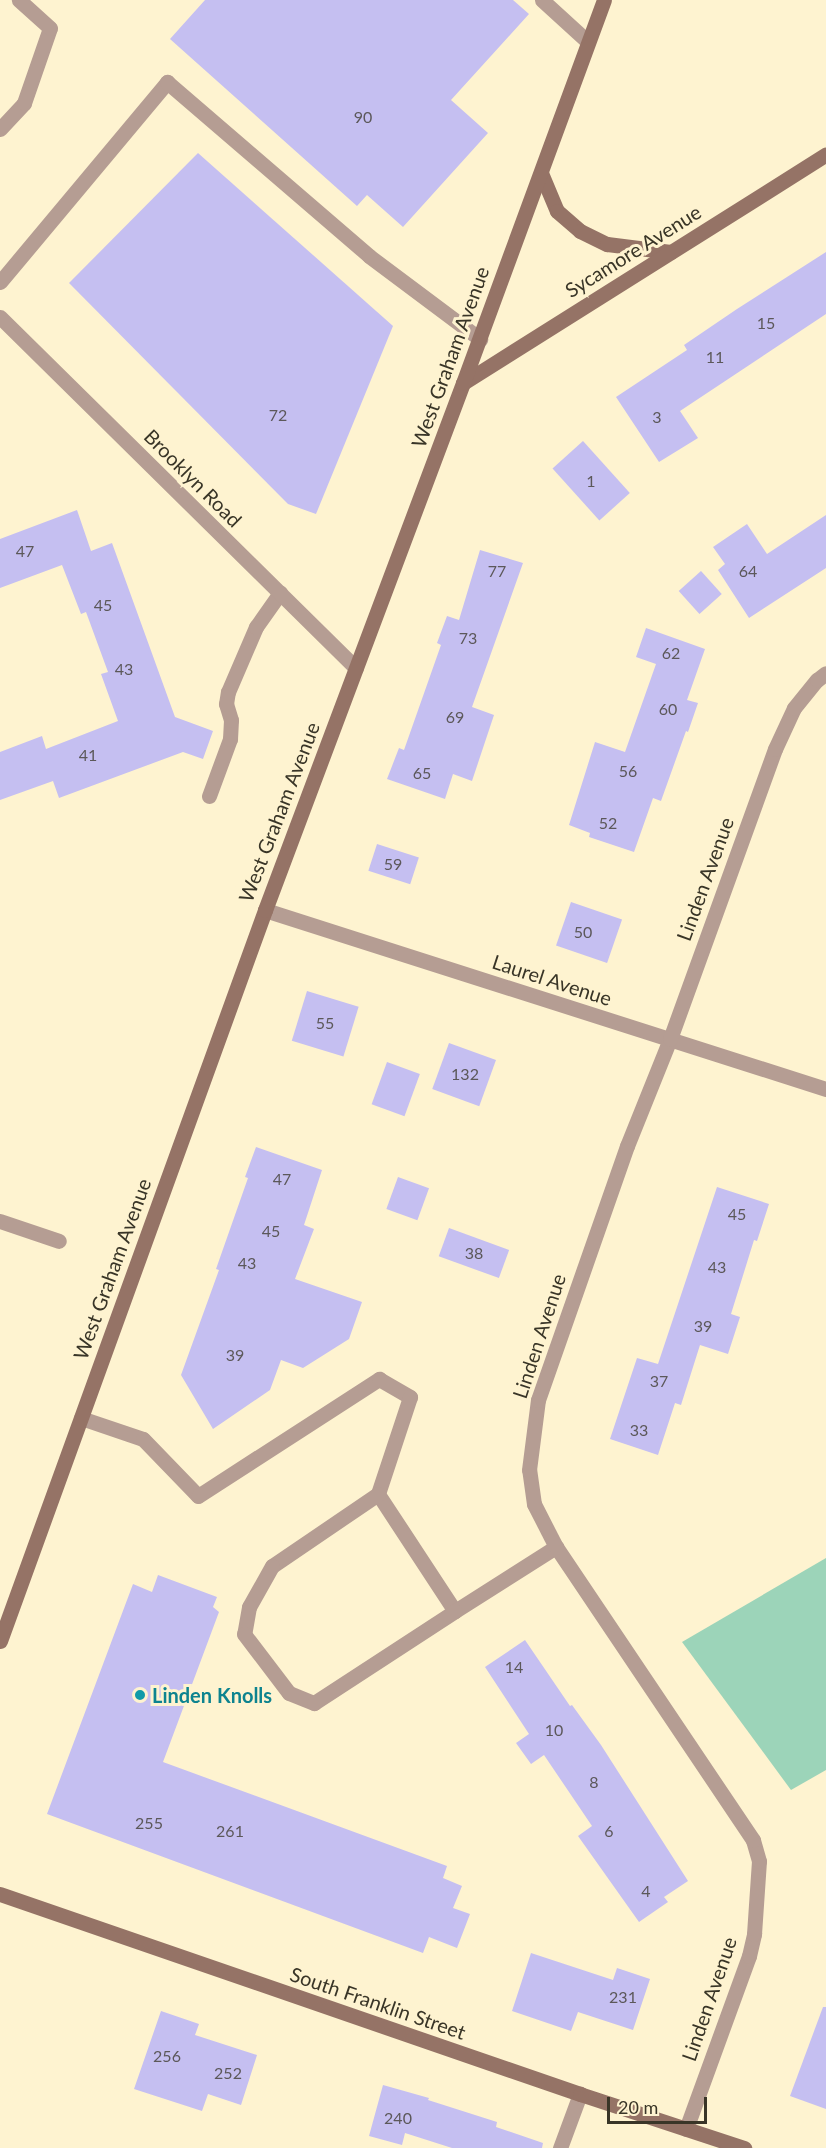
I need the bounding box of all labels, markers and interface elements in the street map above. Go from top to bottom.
house number: 90 [354,107,372,127]
street label: Sycamore Avenue [560,199,706,303]
street label: West Graham Avenue [406,263,494,451]
house number: 15 [757,313,775,333]
house number: 11 [706,347,724,367]
house number: 72 [269,405,287,425]
house number: 3 [652,407,662,427]
street label: Brooklyn Road [139,424,247,532]
house number: 1 [586,471,596,491]
house number: 47 [16,541,34,561]
house number: 77 [488,561,506,581]
house number: 64 [739,561,757,581]
house number: 45 [94,595,112,615]
house number: 73 [459,628,477,648]
house number: 62 [662,643,680,663]
house number: 43 [115,659,133,679]
house number: 60 [659,699,677,719]
house number: 69 [446,707,464,727]
street label: West Graham Avenue [233,718,325,906]
house number: 41 [79,745,97,765]
house number: 56 [619,761,637,781]
house number: 65 [413,763,431,783]
house number: 52 [599,813,617,833]
street label: Linden Avenue [671,814,739,944]
house number: 59 [384,854,402,874]
house number: 50 [574,922,592,942]
street label: Laurel Avenue [489,949,615,1011]
house number: 55 [316,1013,334,1033]
house number: 132 [451,1064,479,1084]
house number: 47 [273,1169,291,1189]
street label: West Graham Avenue [68,1175,156,1363]
house number: 45 [728,1204,746,1224]
house number: 45 [262,1221,280,1241]
house number: 38 [465,1243,483,1263]
house number: 43 [238,1253,256,1273]
house number: 43 [708,1257,726,1277]
street label: Linden Avenue [507,1270,571,1402]
house number: 39 [694,1316,712,1336]
house number: 39 [226,1345,244,1365]
house number: 37 [650,1371,668,1391]
house number: 33 [630,1420,648,1440]
house number: 14 [505,1657,523,1677]
place label: Linden Knolls [152,1683,272,1707]
marker: Linden Knolls [133,1688,147,1702]
house number: 10 [545,1720,563,1740]
house number: 8 [589,1772,599,1792]
house number: 255 [135,1813,163,1833]
house number: 261 [216,1821,244,1841]
house number: 6 [604,1821,614,1841]
house number: 4 [641,1881,651,1901]
street label: Linden Avenue [676,1933,742,2065]
street label: South Franklin Street [287,1962,469,2044]
house number: 231 [609,1987,637,2007]
house number: 256 [153,2046,181,2066]
house number: 252 [214,2063,242,2083]
scale bar [610,2085,710,2123]
text: 20 m [618,2096,658,2118]
house number: 240 [384,2108,412,2128]

